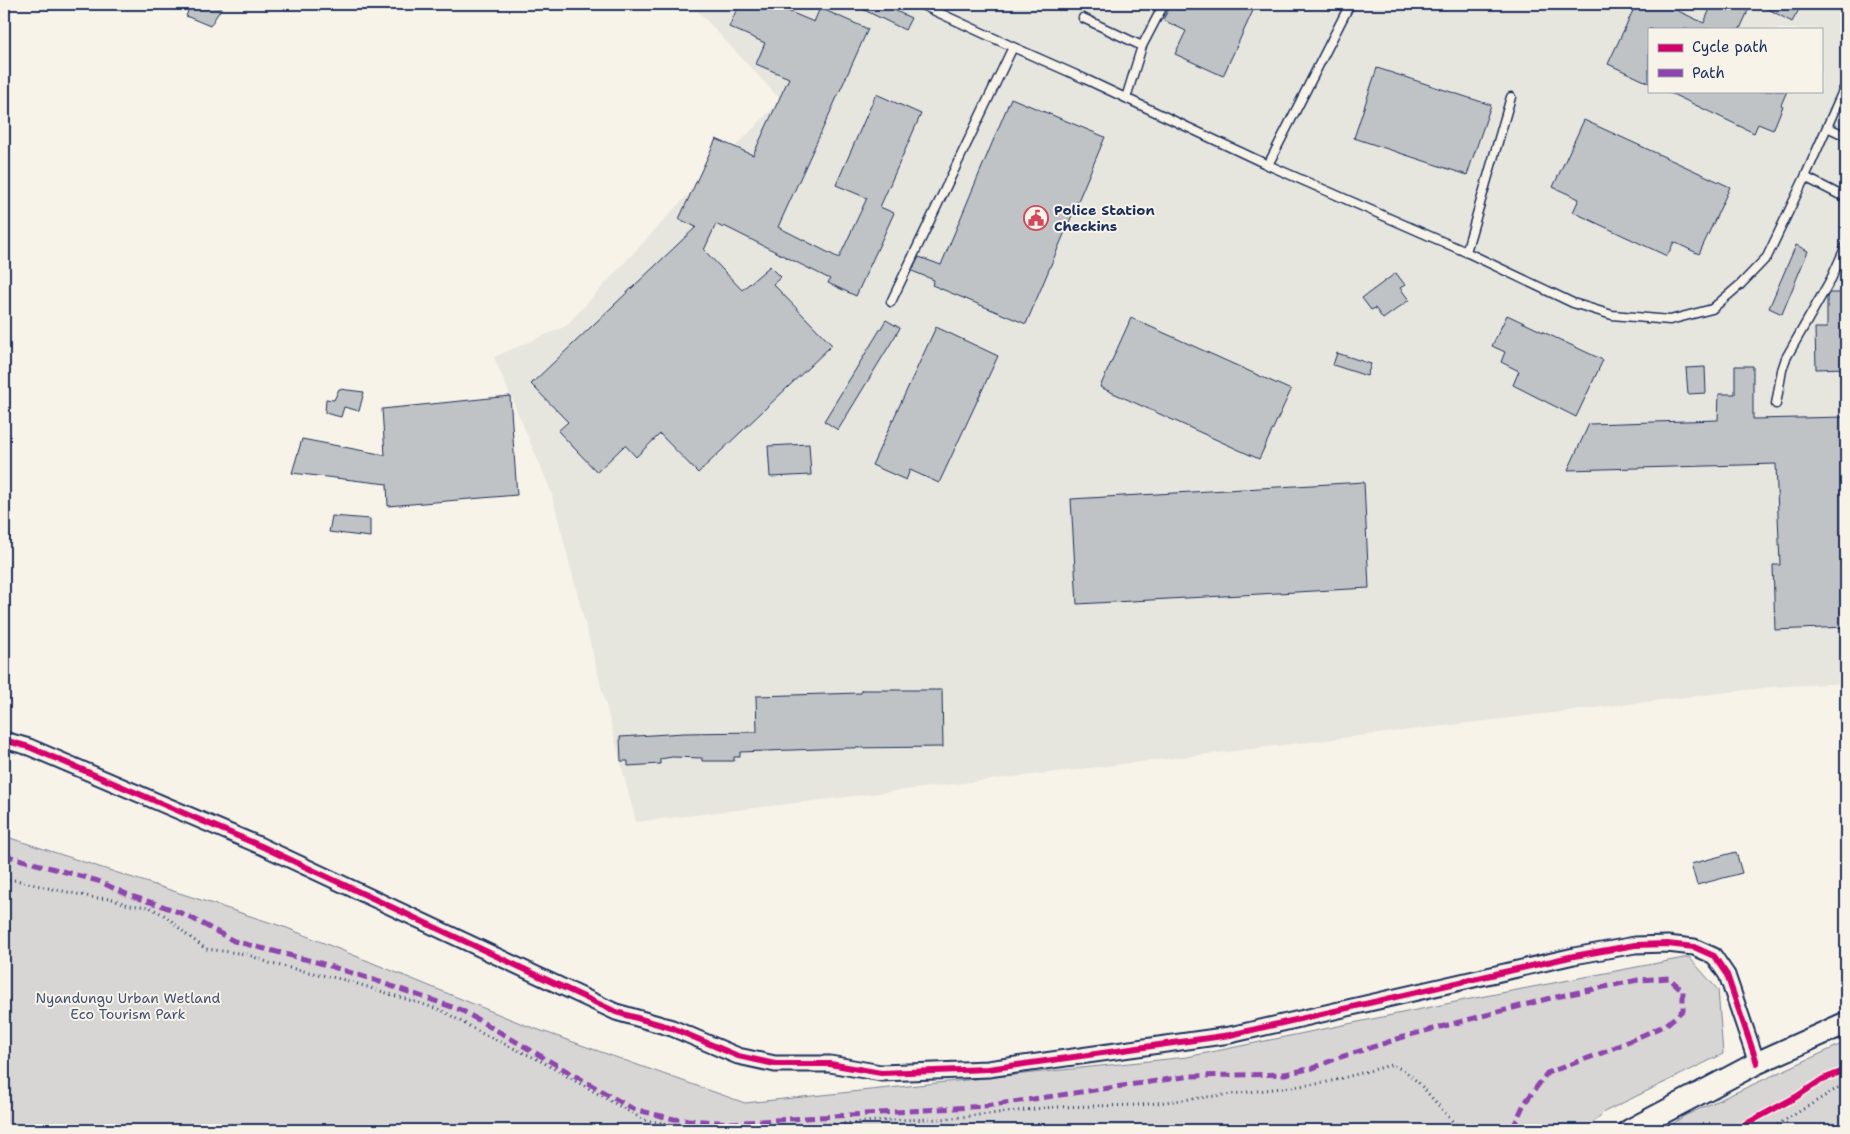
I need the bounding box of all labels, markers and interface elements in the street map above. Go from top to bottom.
legend [1648,28,1822,92]
text: Cycle path [1692,37,1768,57]
text: Path [1692,63,1725,83]
place label: Police Station Checkins [1054,201,1155,235]
public building icon: Police Station Checkins [1023,205,1049,231]
park label: Nyandungu Urban Wetland Eco Tourism Park [36,989,221,1023]

